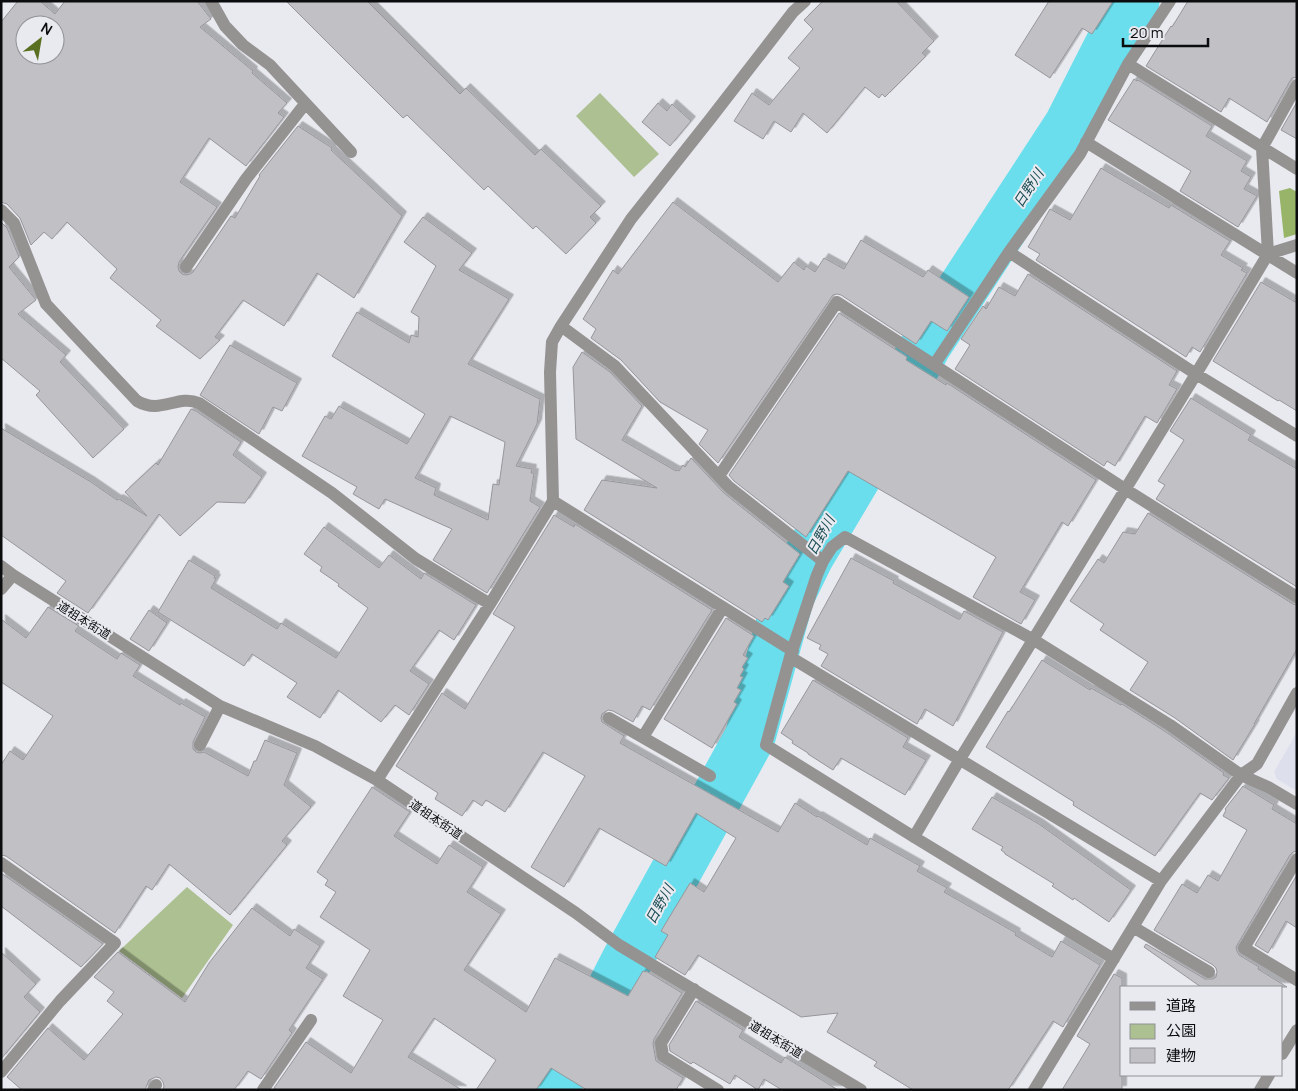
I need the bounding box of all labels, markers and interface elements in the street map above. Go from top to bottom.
north arrow [15,15,65,65]
scale bar [1123,15,1208,47]
text: N [38,18,56,39]
text: 20 m [1130,22,1163,43]
water label: 日野川 [1009,164,1048,211]
water label: 日野川 [802,510,839,558]
street label: 道祖本街道 [54,597,114,643]
street label: 道祖本街道 [406,795,466,843]
water label: 日野川 [641,879,678,927]
legend [1120,986,1283,1076]
text: 道路 [1166,995,1196,1016]
street label: 道祖本街道 [746,1016,806,1062]
text: 公園 [1166,1020,1196,1041]
text: 建物 [1166,1045,1196,1066]

